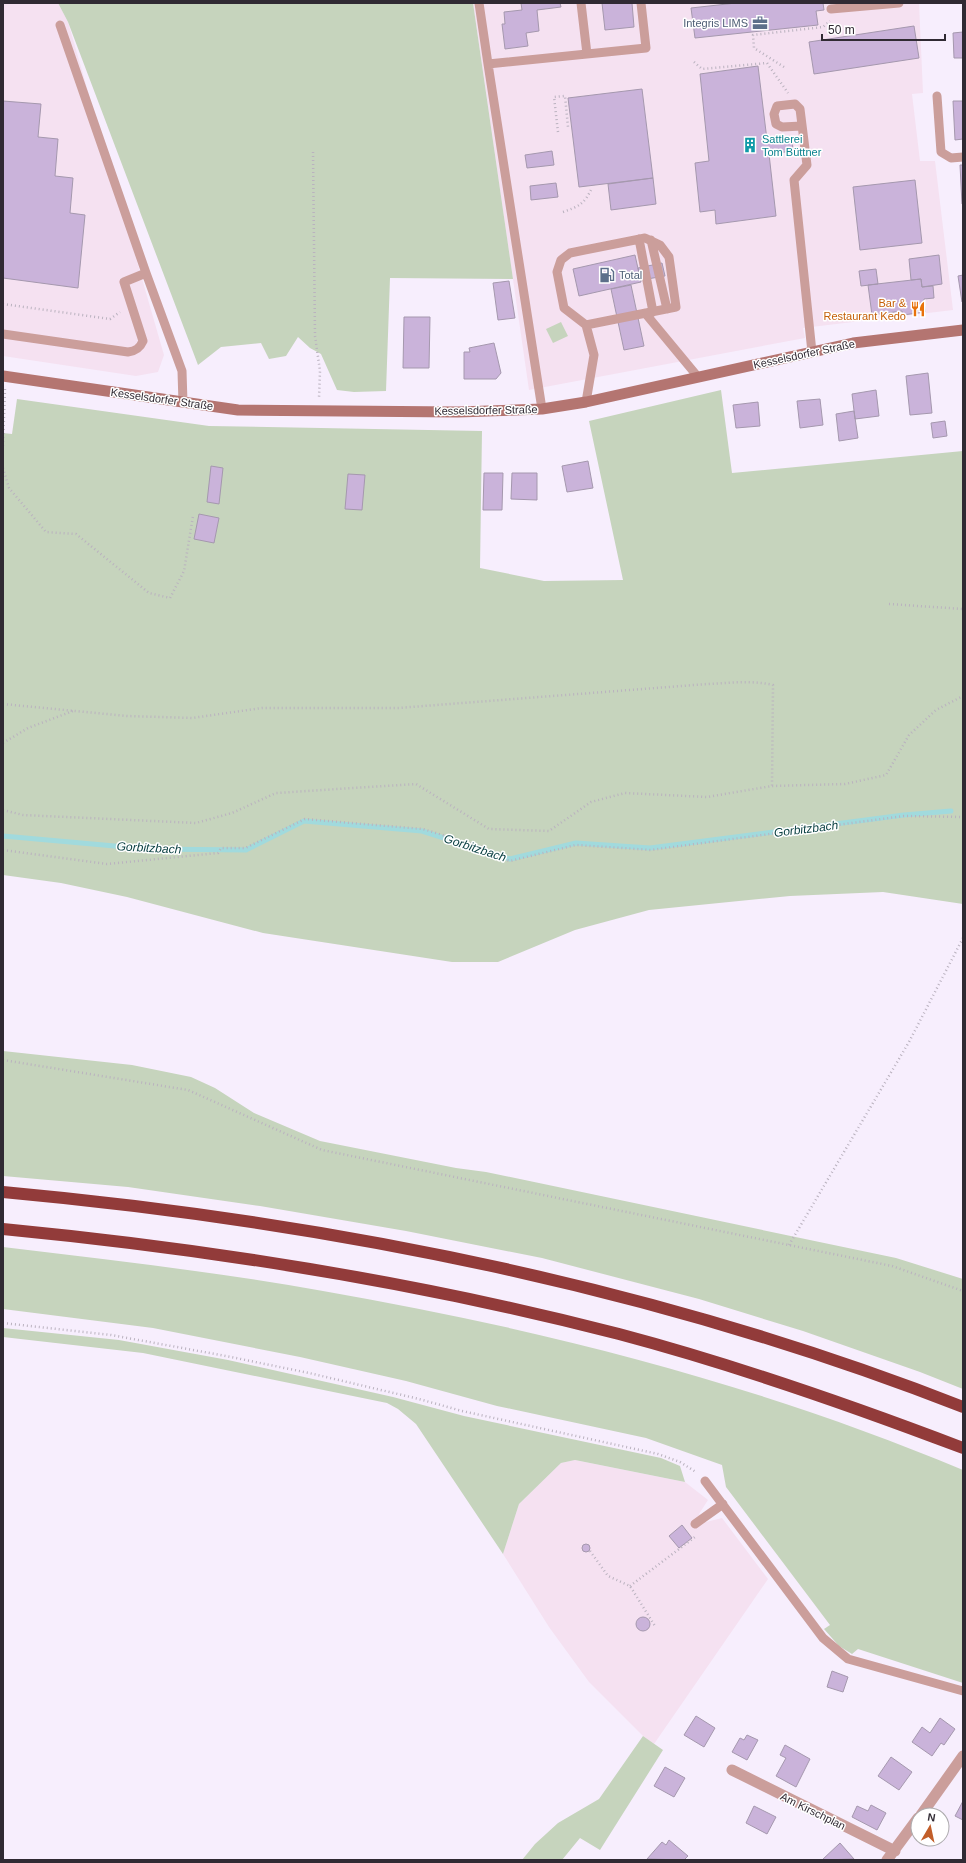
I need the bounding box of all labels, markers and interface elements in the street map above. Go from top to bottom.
office icon: Integris LIMS [751,14,769,32]
scale bar [822,16,945,42]
place label: Integris LIMS [683,17,748,29]
text: 50 m [828,23,855,37]
place label: Sattlerei Tom Büttner [762,133,822,158]
building icon: Sattlerei Tom Büttner [741,136,759,154]
fuel station icon: Total [598,266,616,284]
place label: Total [619,269,642,281]
place label: Bar & Restaurant Kedo [823,297,907,322]
restaurant icon: Bar & Restaurant Kedo [909,300,927,318]
street label: Kesselsdorfer Straße [752,337,856,371]
street label: Kesselsdorfer Straße [110,386,214,412]
street label: Kesselsdorfer Straße [434,403,538,417]
water label: Gorbitzbach [773,818,839,840]
water label: Gorbitzbach [442,831,508,865]
water label: Gorbitzbach [116,839,182,857]
street label: Am Kirschplan [778,1790,848,1832]
north arrow [910,1807,950,1847]
text: N [927,1811,936,1824]

